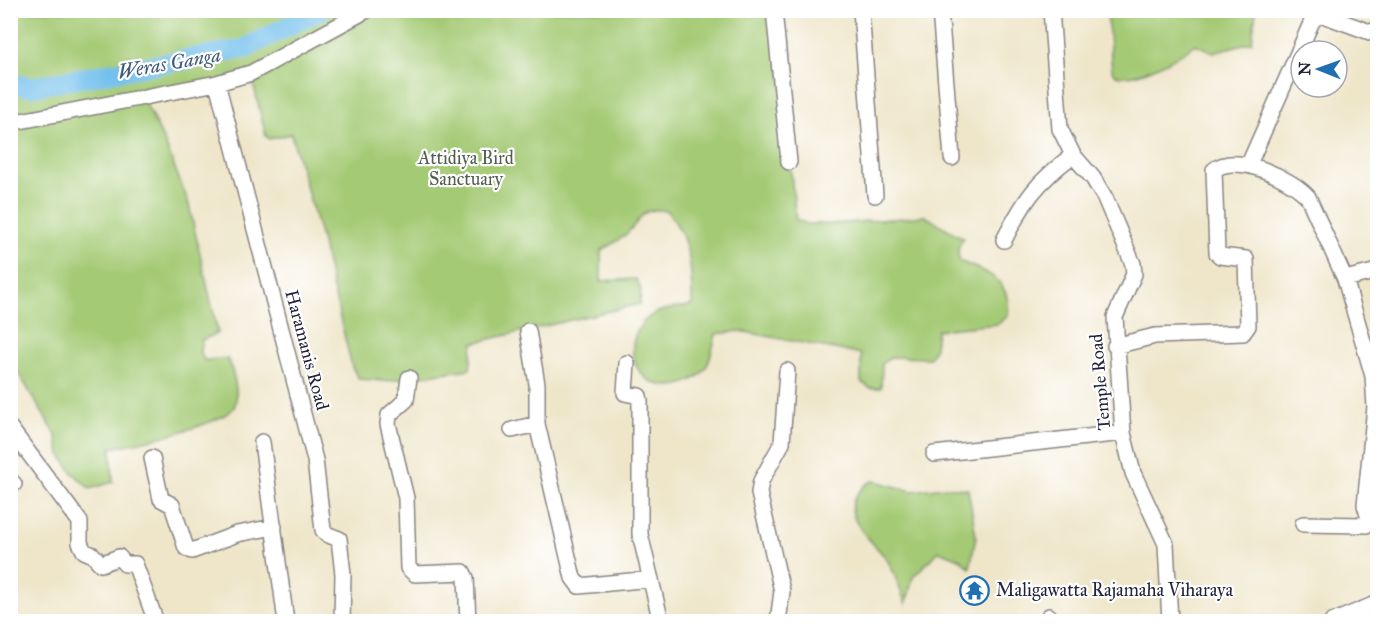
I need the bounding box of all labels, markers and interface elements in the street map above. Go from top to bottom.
north arrow [1289,39,1349,99]
water label: Weras Ganga [116,42,222,84]
text: N [1295,61,1314,76]
park label: Attidiya Bird Sanctuary [417,147,514,190]
street label: Haramanis Road [280,287,334,413]
street label: Temple Road [1085,333,1115,431]
temple icon: Maligawatta Rajamaha Viharaya [959,574,991,606]
place label: Maligawatta Rajamaha Viharaya [996,579,1233,602]

